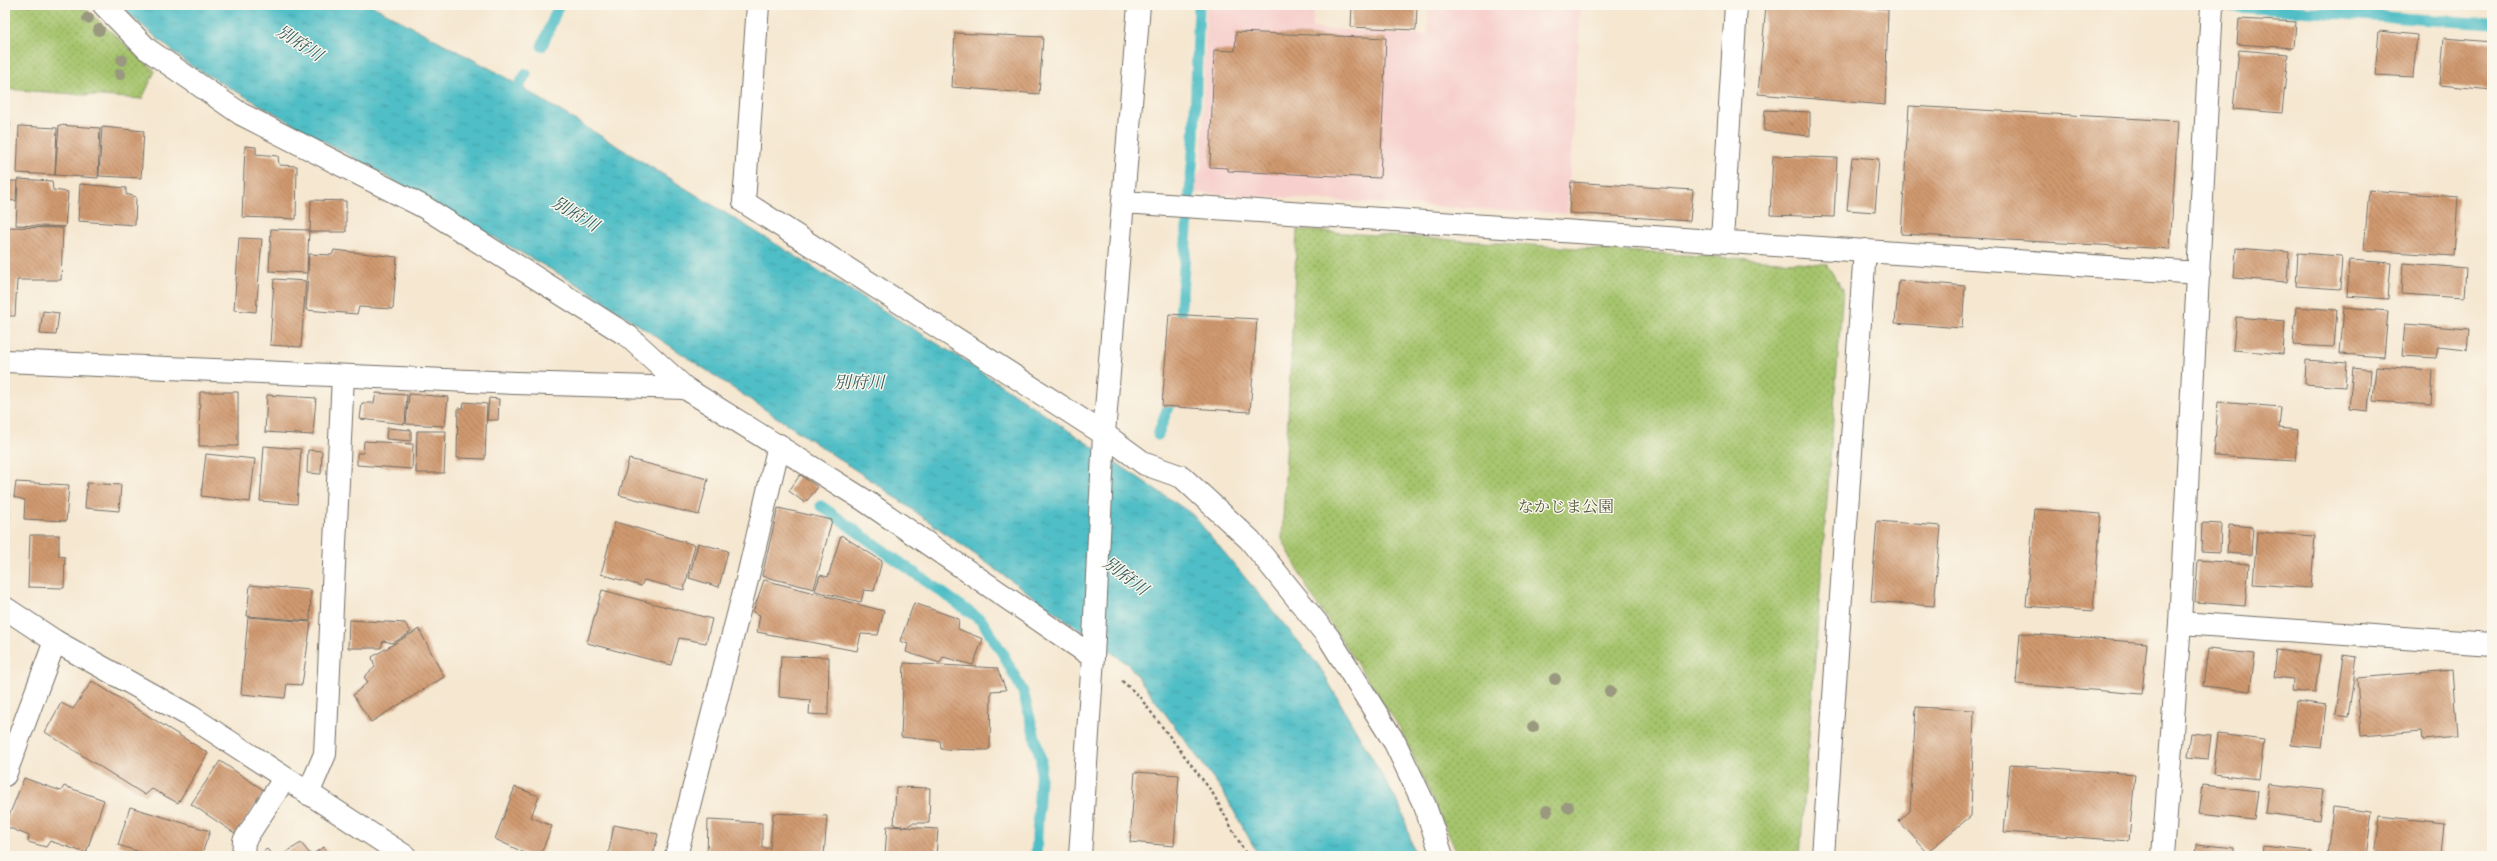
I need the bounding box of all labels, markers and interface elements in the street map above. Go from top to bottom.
water label: 別府川 [272,21,328,68]
water label: 別府川 [548,193,604,238]
water label: 別府川 [834,373,886,394]
park label: なかじま公園 [1518,498,1614,518]
water label: 別府川 [1098,553,1153,602]

